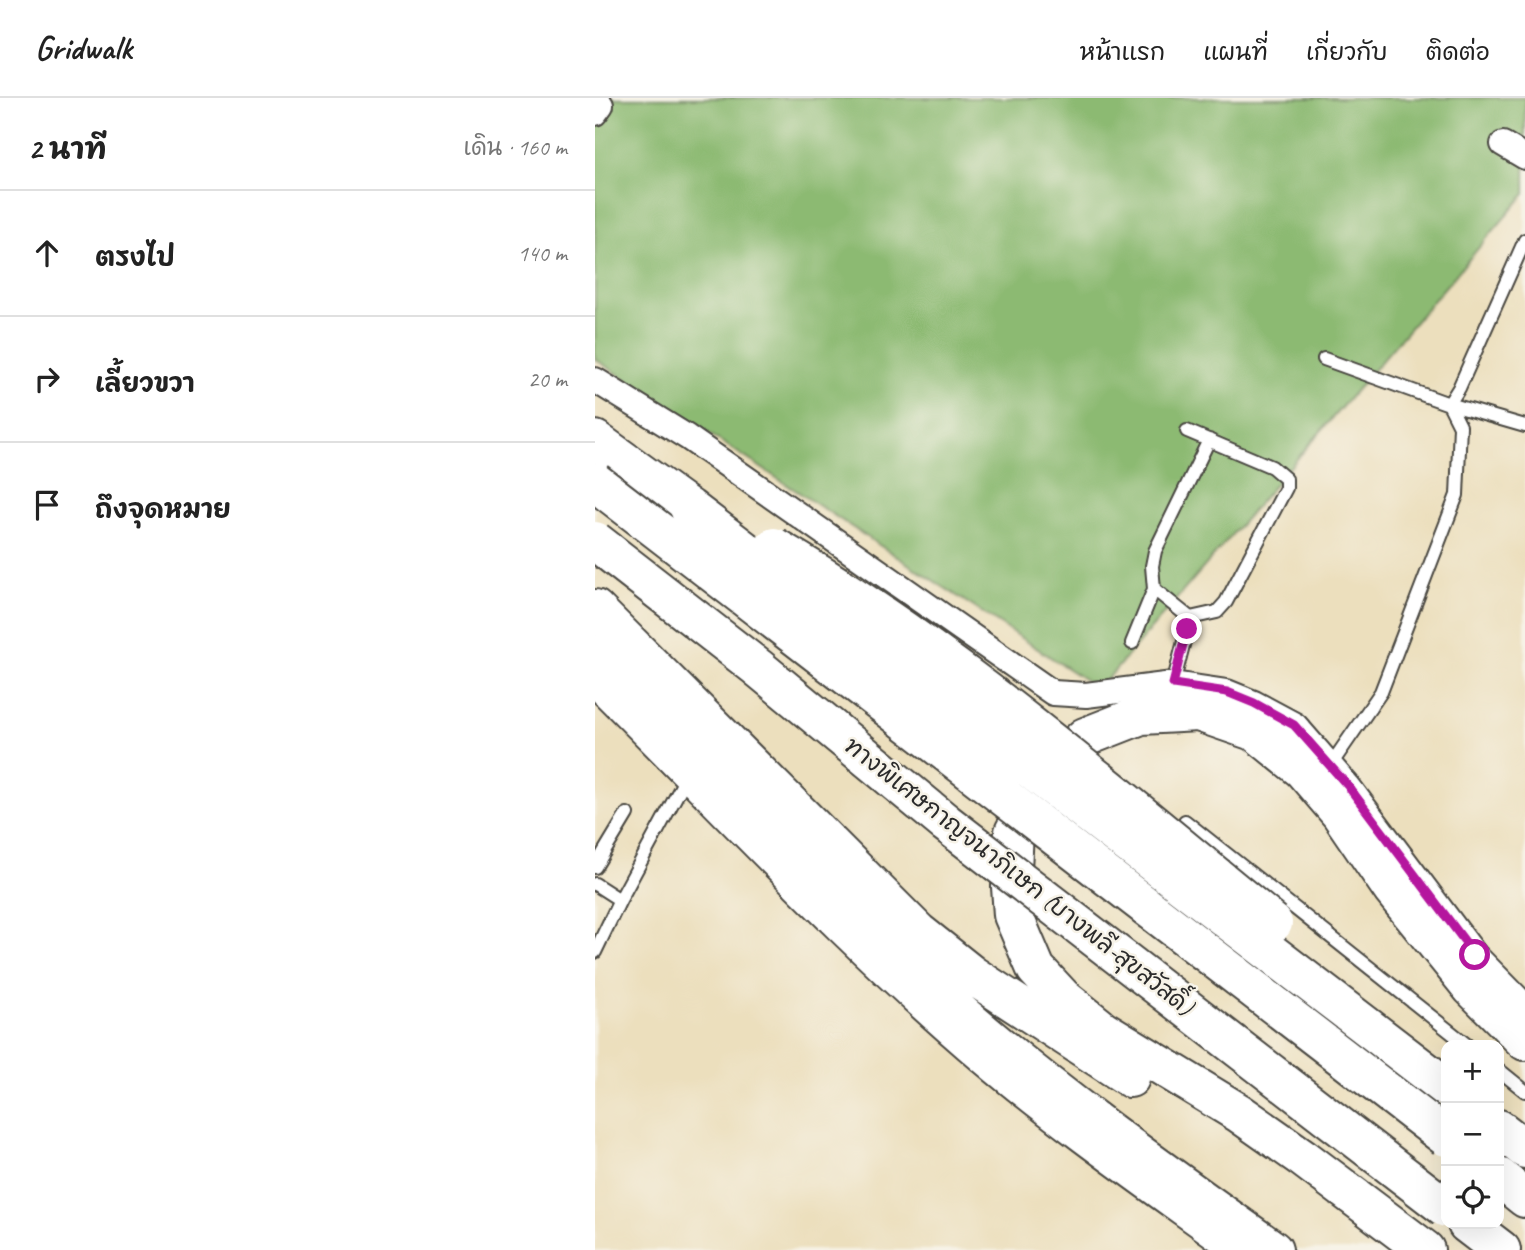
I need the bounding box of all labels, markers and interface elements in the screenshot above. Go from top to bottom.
text: Gridwalk [35,27,132,69]
text: หน้าแรก [1080,37,1165,67]
text: แผนที่ [1203,37,1268,67]
text: เกี่ยวกับ [1306,37,1388,67]
text: ติดต่อ [1426,37,1490,67]
text: 2 นาที [28,130,107,168]
text: เดิน · 160 m [464,133,567,162]
icon: ahead [28,234,66,272]
text: 140 m [518,239,567,268]
text: ตรงไป [95,241,175,274]
icon: right [28,360,66,398]
text: 20 m [528,365,567,394]
text: เลี้ยวขวา [95,367,195,400]
icon: arrive [28,486,66,524]
text: ถึงจุดหมาย [95,493,231,526]
route end [1171,613,1202,644]
street label: ทางพิเศษกาญจนาภิเษก (บางพลี-สุขสวัสดิ์) [837,725,1205,1025]
route start [1459,939,1490,970]
map controls [1441,1040,1504,1229]
button: + [1441,1040,1504,1103]
button: − [1441,1103,1504,1166]
button: locate [1441,1166,1504,1229]

